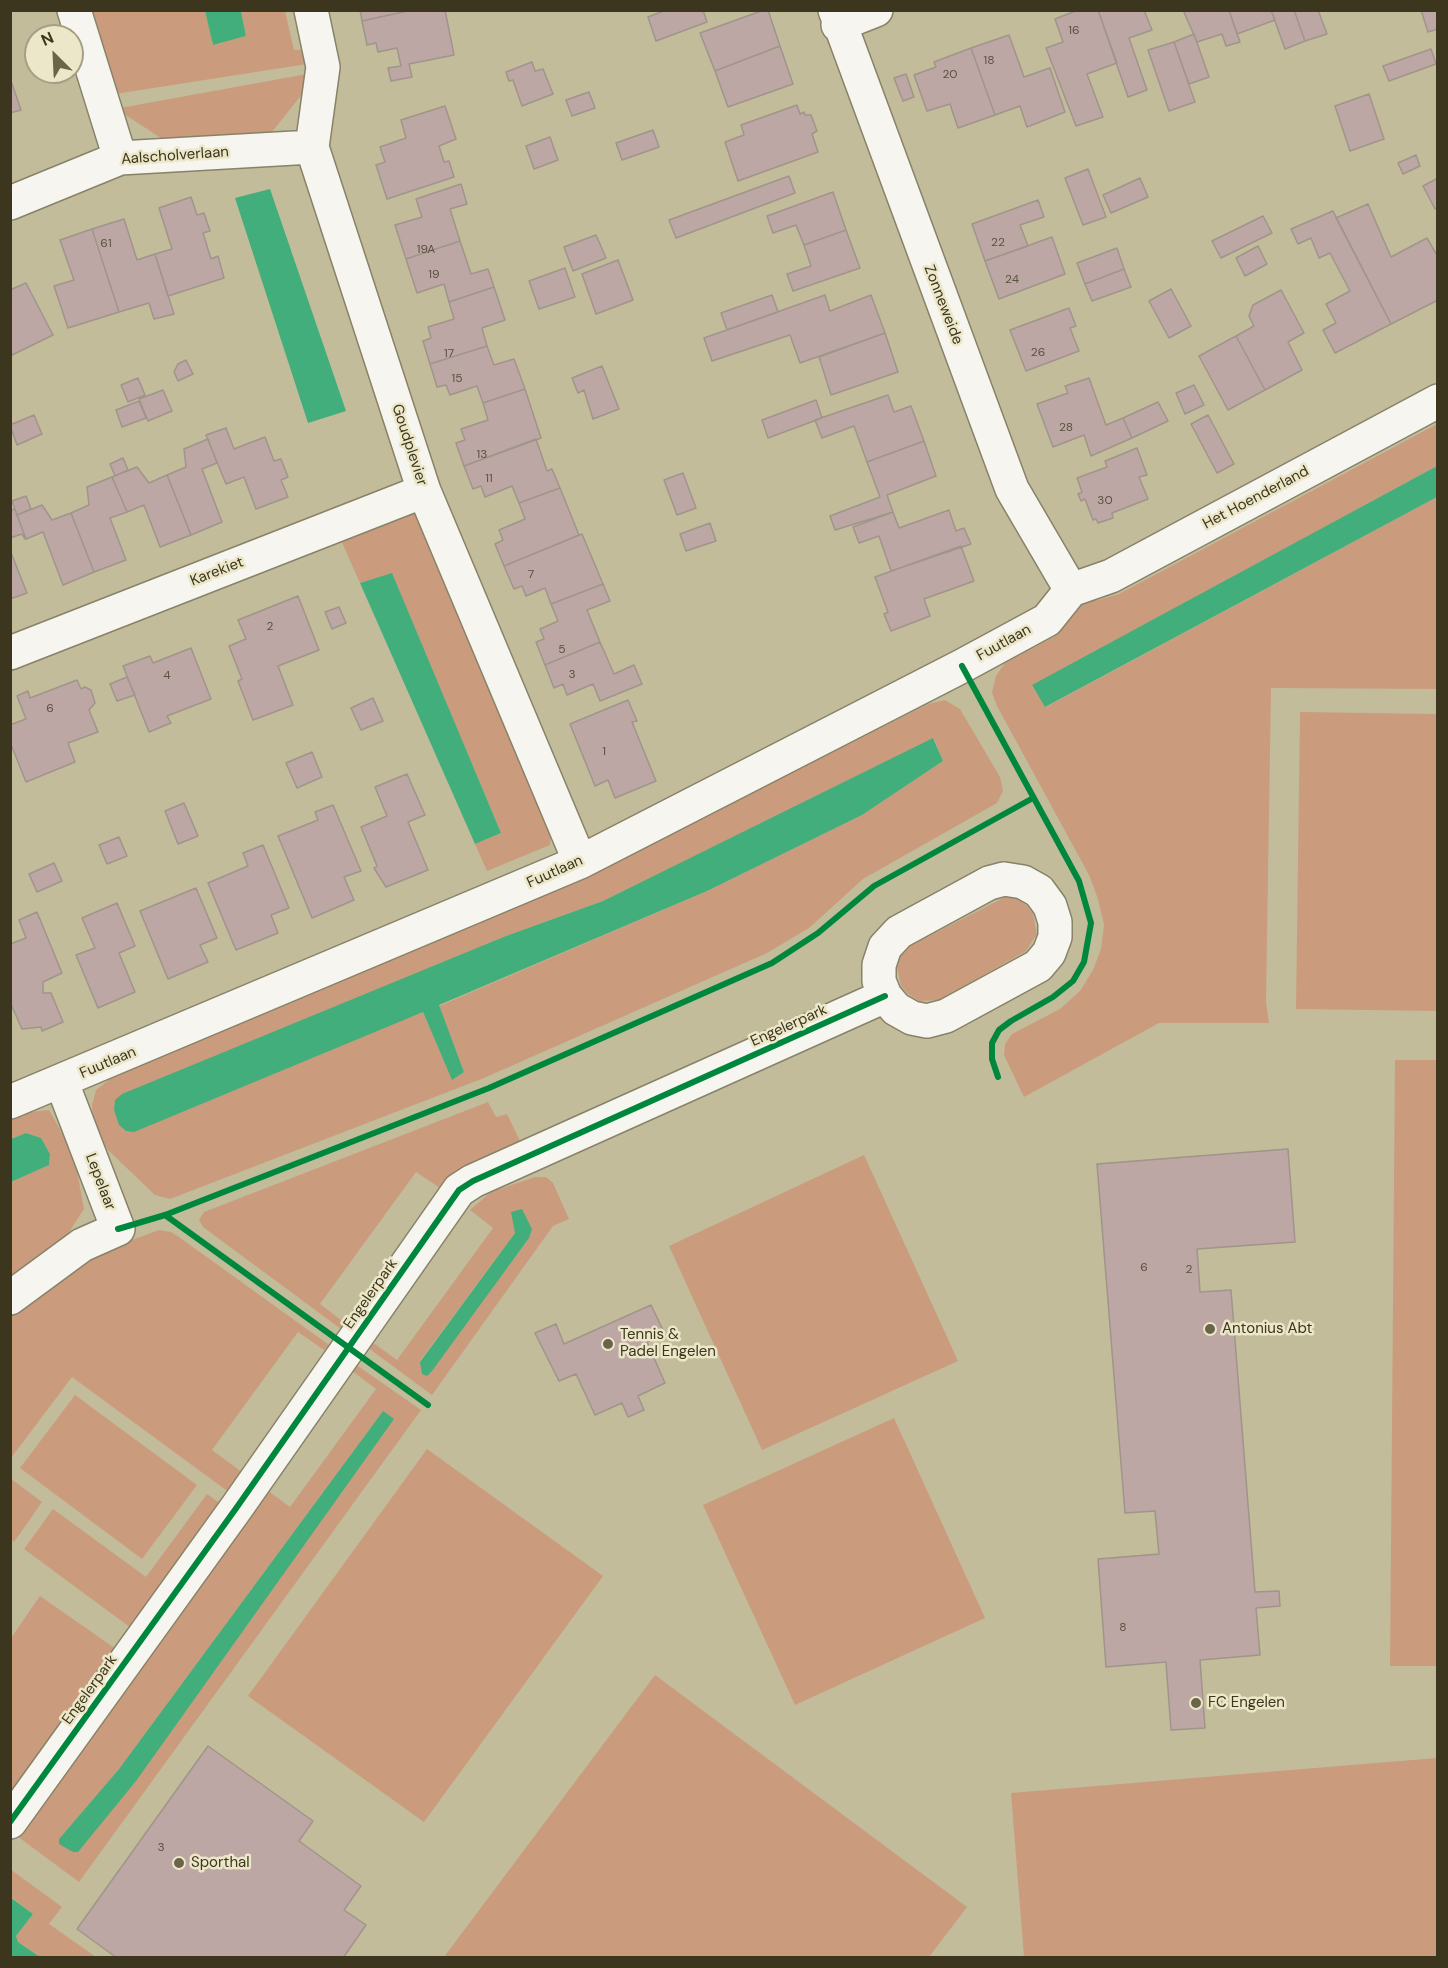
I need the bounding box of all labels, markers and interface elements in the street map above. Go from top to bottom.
north arrow [24,24,84,84]
house number: 16 [1068,24,1080,38]
text: N [38,27,57,51]
house number: 18 [983,54,995,68]
house number: 20 [943,68,957,82]
street label: Aalscholverlaan [120,143,230,169]
house number: 22 [991,236,1005,250]
house number: 61 [100,237,112,251]
house number: 19A [417,243,435,257]
street label: Zonneweide [920,263,966,347]
house number: 19 [428,268,440,282]
house number: 24 [1005,273,1019,287]
house number: 26 [1031,346,1045,360]
house number: 17 [444,347,454,361]
house number: 15 [451,372,463,386]
street label: Goudplevier [387,402,431,488]
house number: 28 [1059,421,1073,435]
house number: 13 [477,448,487,462]
street label: Het Hoenderland [1200,462,1312,534]
house number: 11 [485,472,493,486]
house number: 30 [1097,494,1113,508]
street label: Karekiet [188,554,246,590]
house number: 7 [528,568,534,582]
house number: 2 [267,620,273,634]
street label: Fuutlaan [974,621,1034,665]
house number: 5 [558,643,566,657]
house number: 3 [568,668,576,682]
house number: 4 [163,669,171,683]
house number: 6 [46,702,54,716]
house number: 1 [602,745,606,759]
street label: Fuutlaan [524,852,586,892]
street label: Engelerpark [748,1001,830,1051]
street label: Fuutlaan [77,1043,139,1083]
street label: Lepelaar [81,1151,119,1213]
street label: Engelerpark [340,1255,402,1333]
house number: 6 [1140,1261,1148,1275]
house number: 2 [1186,1263,1192,1277]
place label: Antonius Abt [1222,1320,1312,1338]
marker: Antonius Abt [1203,1322,1217,1336]
place label: Tennis & Padel Engelen [620,1326,716,1361]
marker: Tennis & Padel Engelen [601,1337,615,1351]
house number: 8 [1119,1621,1127,1635]
street label: Engelerpark [59,1652,121,1728]
place label: FC Engelen [1208,1694,1285,1712]
marker: FC Engelen [1189,1696,1203,1710]
house number: 3 [157,1841,165,1855]
place label: Sporthal [191,1854,250,1872]
marker: Sporthal [172,1856,186,1870]

